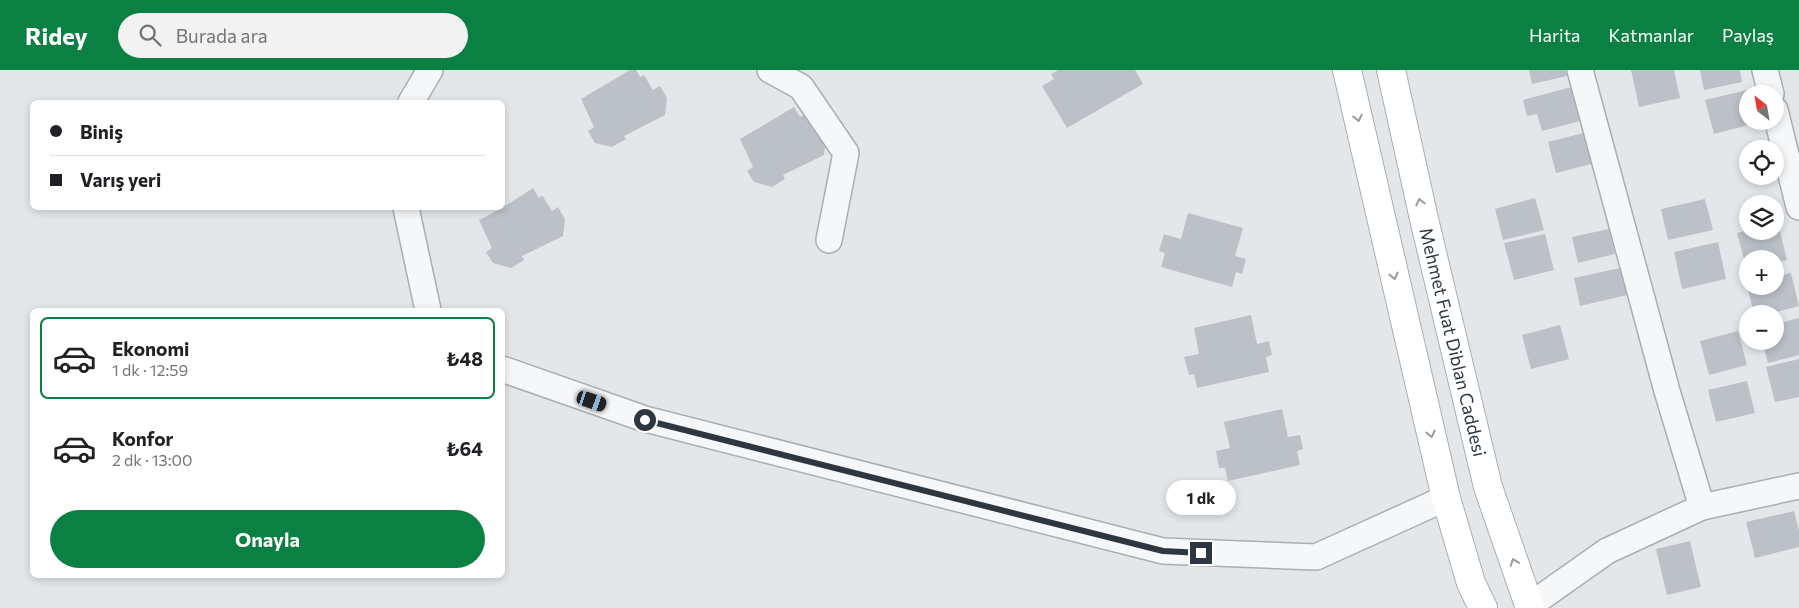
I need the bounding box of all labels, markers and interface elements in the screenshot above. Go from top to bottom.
search box [118,13,468,58]
text: Ridey [25,21,88,50]
icon: search [136,21,164,49]
text: Burada ara [176,24,268,47]
text: Harita [1529,24,1581,46]
text: Katmanlar [1609,24,1694,46]
text: Paylaş [1722,24,1774,46]
north arrow [1739,85,1784,130]
map controls [1739,85,1784,350]
one-way arrow [1352,113,1363,122]
text: Biniş [80,120,123,143]
button: locate [1739,140,1784,185]
text: Varış yeri [80,168,161,191]
button: layers [1739,195,1784,240]
one-way arrow [1415,197,1426,206]
street label: Mehmet Fuat Diblan Caddesi [1415,225,1491,459]
button: + [1739,250,1784,295]
one-way arrow [1388,271,1399,280]
button: − [1739,305,1784,350]
icon: car [52,336,97,381]
text: Ekonomi [112,337,189,360]
text: ₺48 [446,347,483,370]
text: 1 dk · 12:59 [112,360,188,379]
car [575,389,608,413]
route start [634,409,656,431]
icon: car [52,426,97,471]
text: Konfor [112,427,173,450]
one-way arrow [1425,430,1436,439]
text: ₺64 [446,437,483,460]
text: 2 dk · 13:00 [112,450,192,469]
callout: 1 dk [1166,480,1236,516]
text: 1 dk [1187,488,1215,507]
button: Onayla [50,510,485,568]
route end [1190,542,1212,564]
one-way arrow [1510,558,1520,567]

